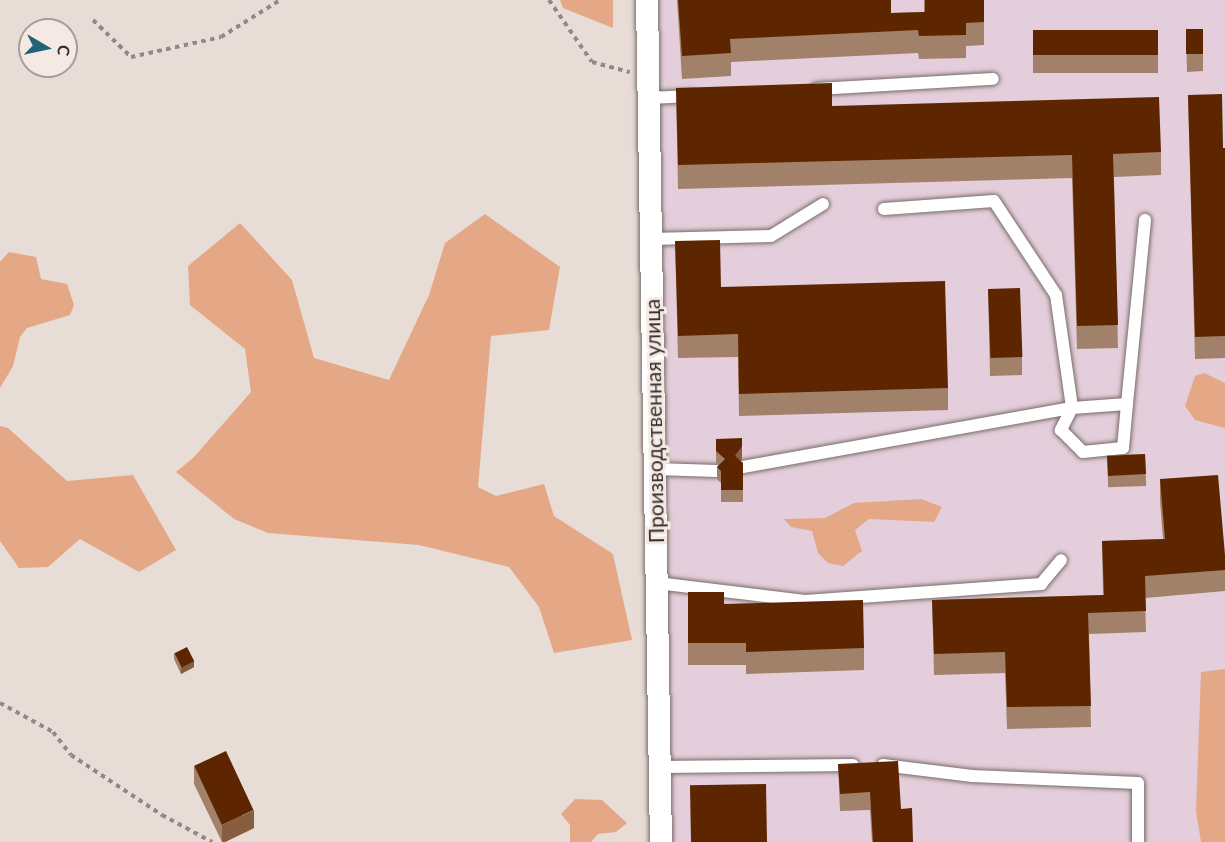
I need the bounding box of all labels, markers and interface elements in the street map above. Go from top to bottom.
north arrow [18,18,78,78]
text: С [54,44,75,57]
street label: Производственная улица [639,299,669,543]

